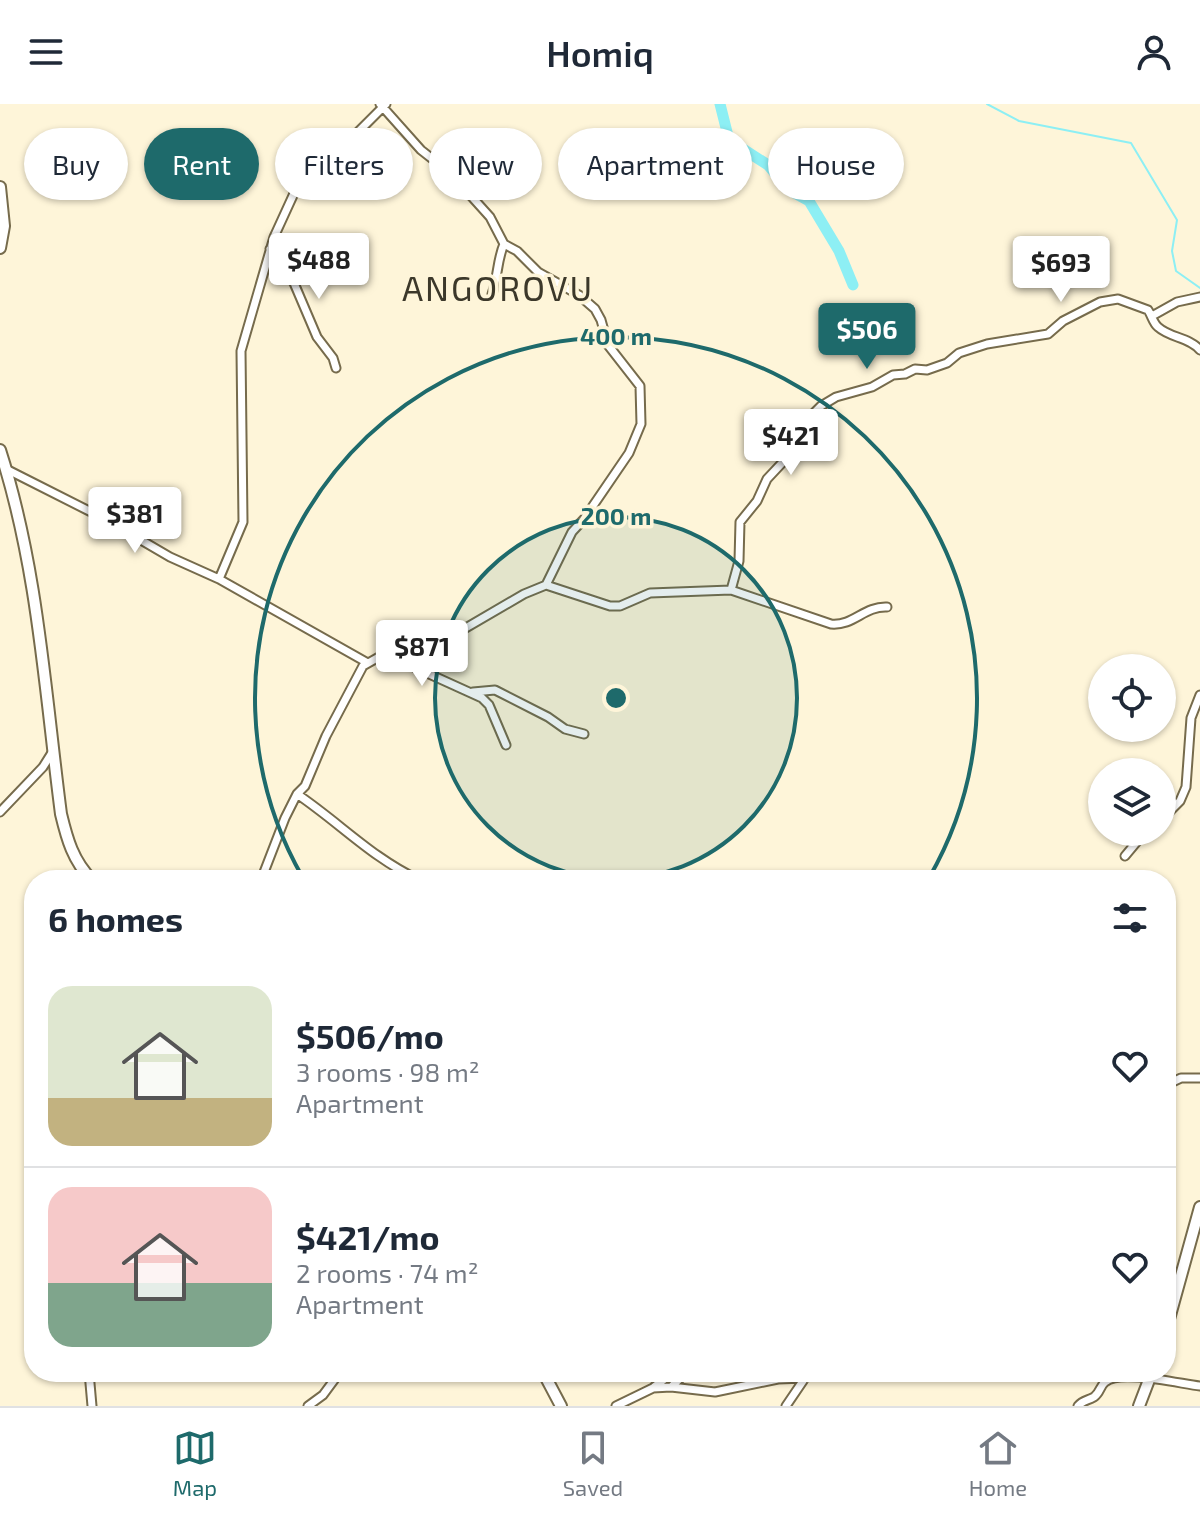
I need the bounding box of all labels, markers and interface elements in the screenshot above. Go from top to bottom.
icon: menu [24,30,68,74]
icon: person [1132,30,1176,74]
text: Homiq [546,31,654,74]
chip: Buy [24,128,128,200]
chip: Rent [144,128,259,200]
chip: Filters [275,128,413,200]
chip: New [429,128,542,200]
chip: Apartment [558,128,752,200]
chip: House [768,128,904,200]
pin: $488 [272,233,366,301]
pin: $693 [1014,236,1108,304]
text: $488 [287,243,351,274]
text: $693 [1031,246,1091,277]
district label: ANGOROVU [402,267,594,308]
pin: $506 [820,303,914,371]
text: $506 [836,313,898,344]
text: 400 m [580,321,652,350]
pin: $421 [744,409,838,477]
text: $421 [762,419,820,450]
pin: $381 [88,487,182,555]
text: $381 [106,497,164,528]
text: 200 m [581,501,651,530]
pin: $871 [375,620,469,688]
text: $871 [394,630,450,661]
map controls [1088,654,1176,846]
button: locate [1088,654,1176,742]
centre of rings [602,684,630,712]
button: layers [1088,758,1176,846]
icon: filters [1108,896,1152,940]
text: 6 homes [48,898,183,939]
text: $506/mo [296,1015,444,1056]
icon: home [112,1018,208,1114]
icon: heart [1108,1044,1152,1088]
text: 3 rooms · 98 m² [296,1056,480,1087]
text: Apartment [296,1087,424,1118]
text: $421/mo [296,1216,440,1257]
icon: home [112,1219,208,1315]
icon: heart [1108,1245,1152,1289]
text: 2 rooms · 74 m² [296,1257,478,1288]
text: Apartment [296,1288,424,1319]
tab: Map [173,1426,217,1500]
tab: Saved [563,1426,623,1500]
tab: Home [969,1426,1027,1500]

